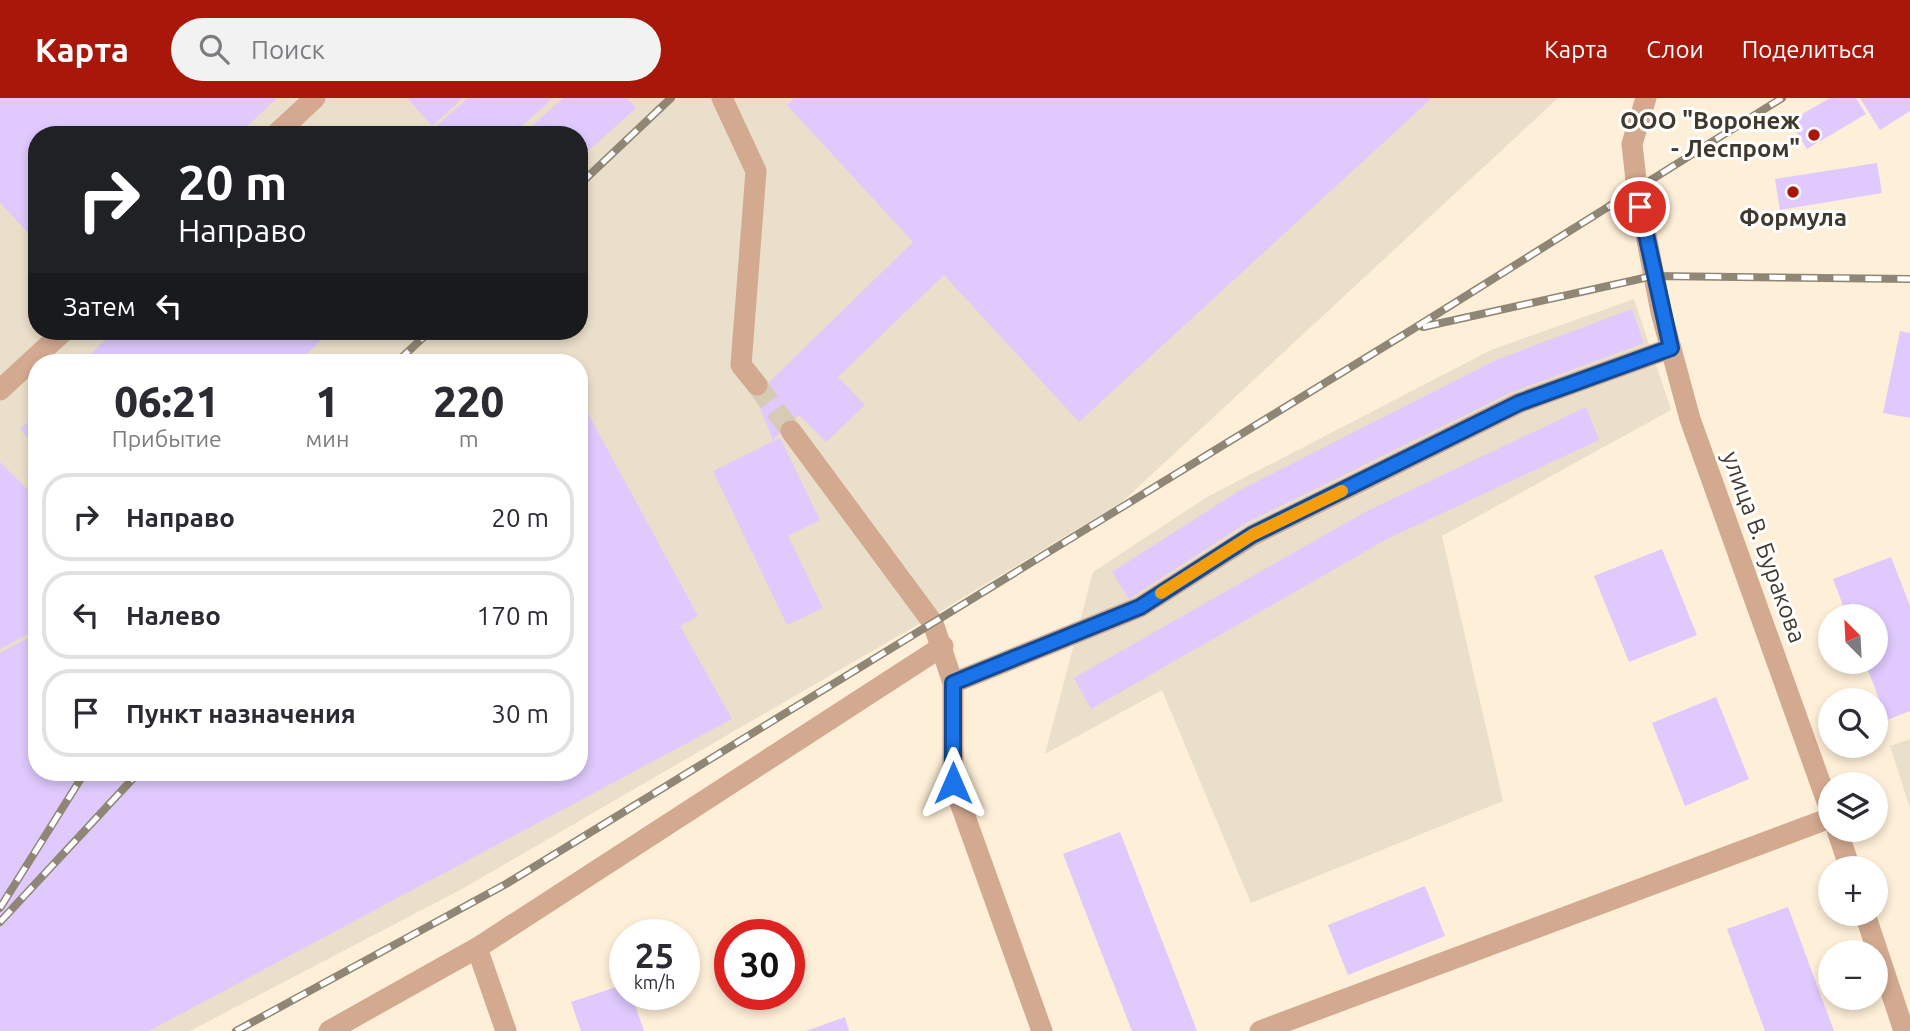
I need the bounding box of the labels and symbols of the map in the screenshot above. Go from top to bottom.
place label: ООО "Воронеж - Леспром" [1620,107,1800,162]
marker: ООО "Воронеж - Леспром" [1806,127,1822,143]
pin [1610,177,1670,237]
marker: Формула [1785,184,1801,200]
place label: Формула [1739,204,1847,231]
street label: улица В. Буракова [1717,447,1812,646]
north arrow [1818,604,1888,674]
position arrow [916,746,990,820]
speed limit sign: 30 [714,919,805,1010]

